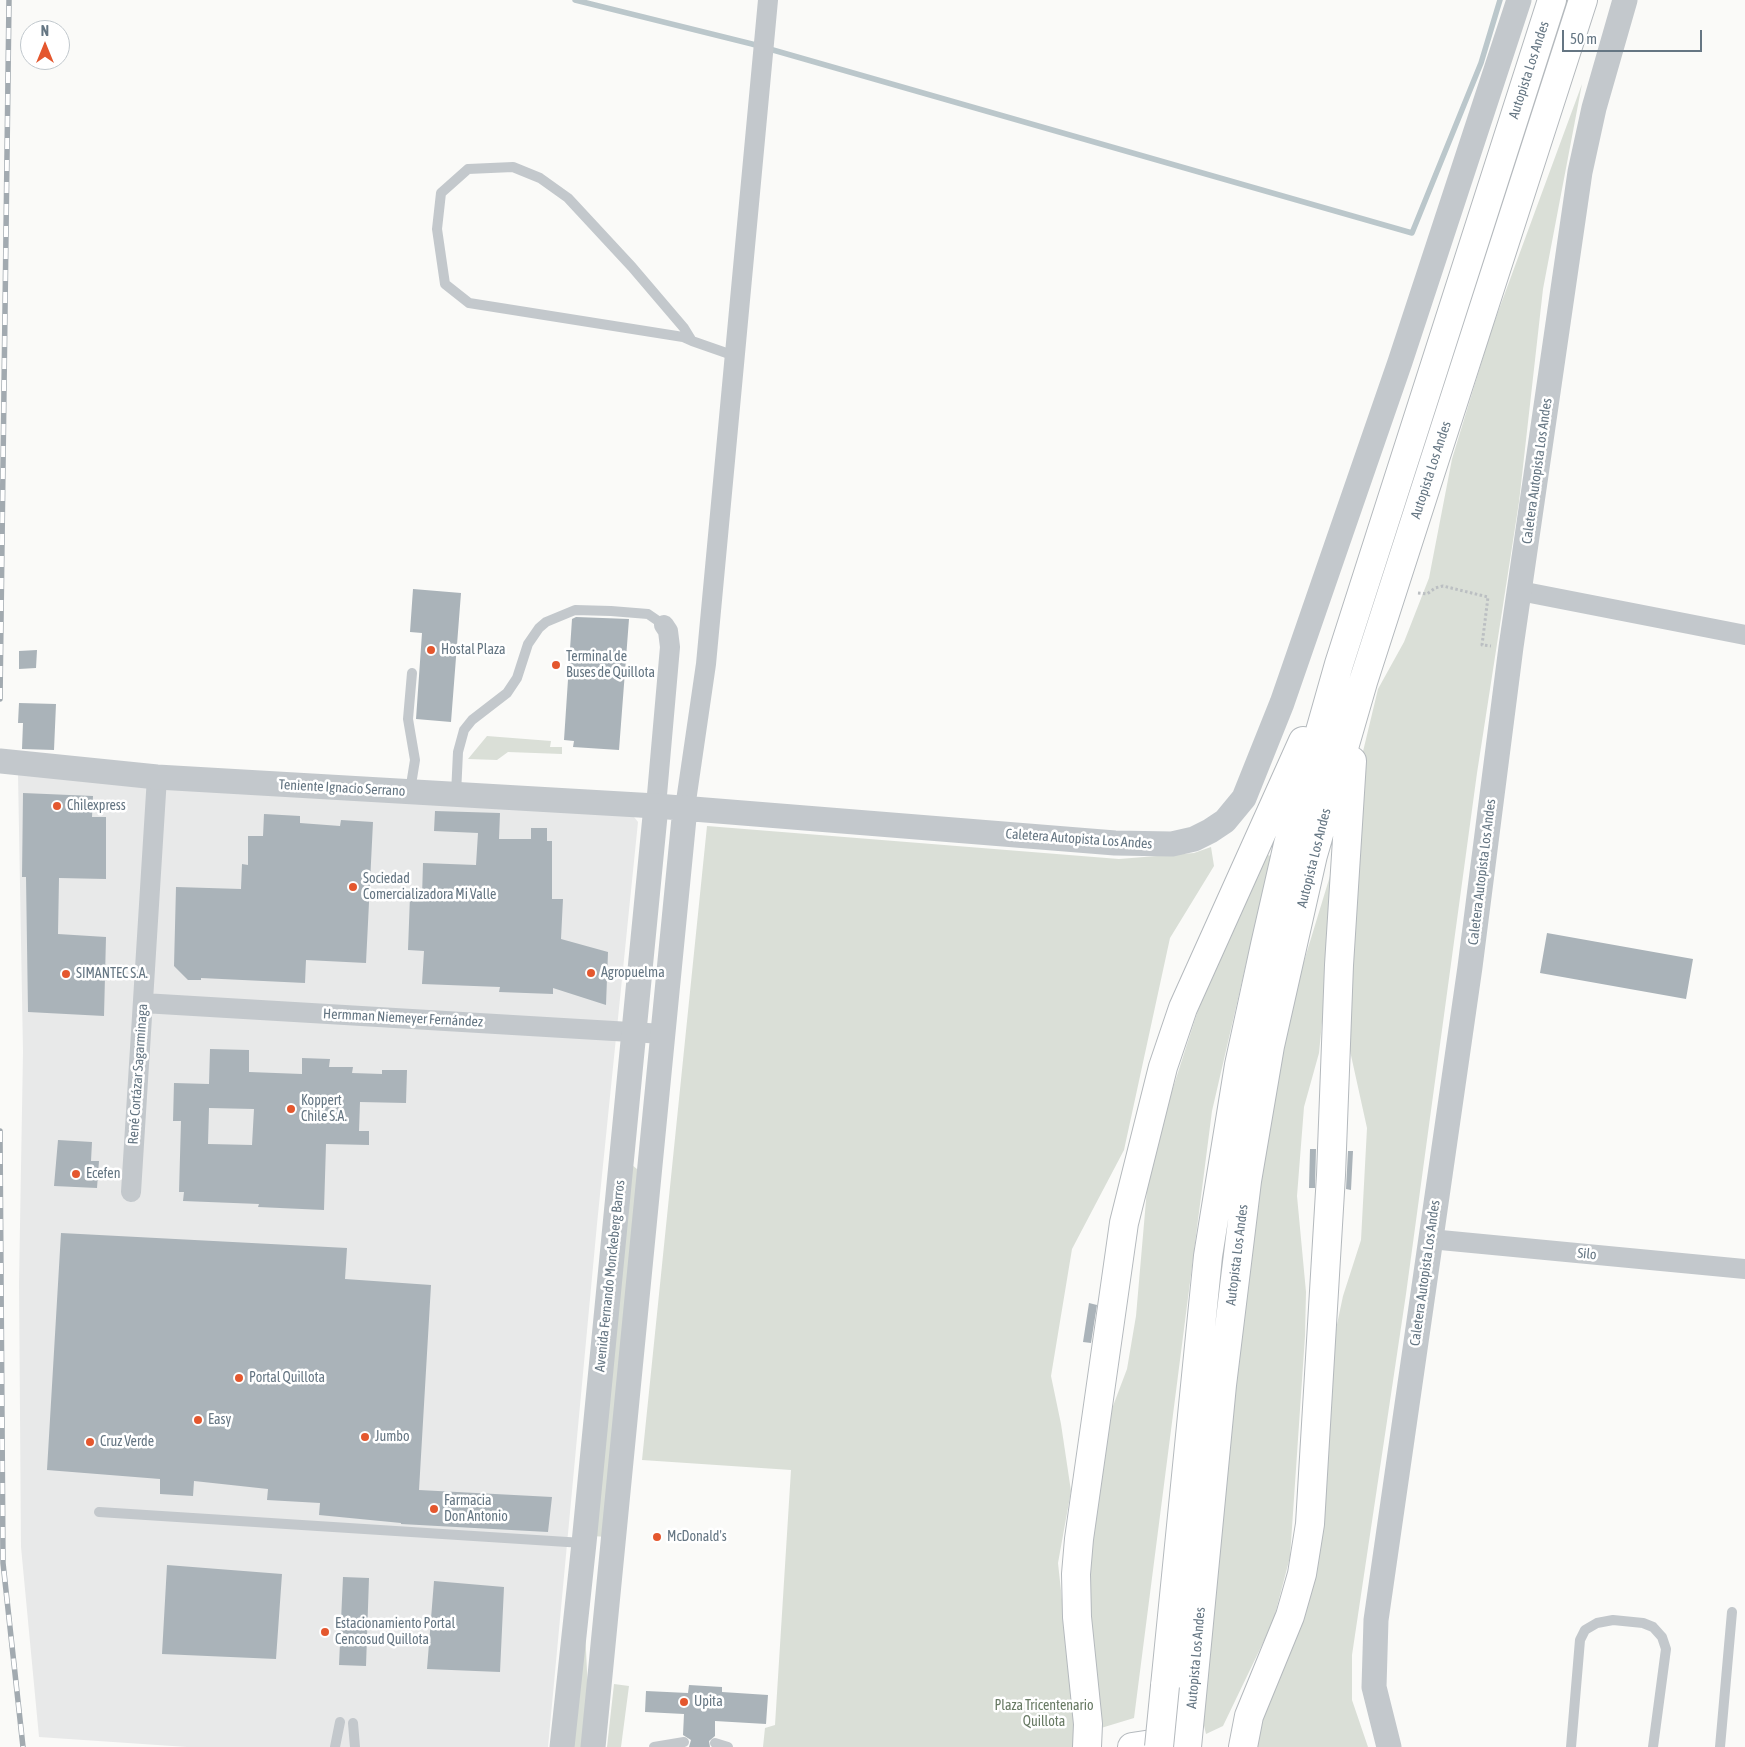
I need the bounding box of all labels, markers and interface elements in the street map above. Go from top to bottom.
street label: Autopista Los Andes [1505,19,1553,121]
north arrow [20,20,70,70]
scale bar [1565,20,1705,52]
text: N [41,23,49,39]
text: 50 m [1570,30,1597,47]
street label: Caletera Autopista Los Andes [1518,397,1556,545]
street label: Autopista Los Andes [1407,419,1455,521]
place label: Hostal Plaza [441,642,505,658]
marker: Hostal Plaza [425,644,437,656]
place label: Terminal de Buses de Quillota [566,649,655,682]
marker: Terminal de Buses de Quillota [550,659,562,671]
street label: Teniente Ignacio Serrano [278,776,406,800]
place label: Chilexpress [67,798,126,814]
street label: Caletera Autopista Los Andes [1465,798,1499,946]
marker: Chilexpress [51,800,63,812]
street label: Autopista Los Andes [1294,807,1334,909]
street label: Caletera Autopista Los Andes [1005,825,1153,853]
place label: Sociedad Comercializadora Mi Valle [363,871,496,904]
marker: Sociedad Comercializadora Mi Valle [347,881,359,893]
place label: Agropuelma [601,965,665,981]
place label: SIMANTEC S.A. [76,966,148,982]
marker: Agropuelma [585,967,597,979]
marker: SIMANTEC S.A. [60,968,72,980]
street label: René Cortázar Sagarminaga [125,1003,151,1145]
street label: Hermman Niemeyer Fernández [323,1005,483,1031]
place label: Koppert Chile S.A. [301,1093,347,1126]
marker: Koppert Chile S.A. [285,1103,297,1115]
place label: Ecefen [86,1166,121,1182]
marker: Ecefen [70,1168,82,1180]
street label: Avenida Fernando Monckeberg Barros [592,1179,628,1373]
street label: Caletera Autopista Los Andes [1406,1199,1444,1347]
street label: Autopista Los Andes [1222,1203,1252,1307]
street label: Silo [1577,1245,1597,1263]
place label: Portal Quillota [249,1370,325,1386]
marker: Portal Quillota [233,1372,245,1384]
place label: Easy [208,1412,231,1428]
marker: Easy [192,1414,204,1426]
place label: Jumbo [375,1429,410,1445]
marker: Jumbo [359,1431,371,1443]
place label: Cruz Verde [100,1434,154,1450]
marker: Cruz Verde [84,1436,96,1448]
place label: Farmacia Don Antonio [444,1493,508,1525]
marker: Farmacia Don Antonio [428,1503,440,1515]
place label: McDonald's [667,1529,727,1545]
marker: McDonald's [651,1531,663,1543]
street label: Autopista Los Andes [1183,1607,1209,1709]
place label: Estacionamiento Portal Cencosud Quillota [335,1616,455,1648]
marker: Estacionamiento Portal Cencosud Quillota [319,1626,331,1638]
place label: Upita [694,1694,723,1710]
marker: Upita [678,1696,690,1708]
park label: Plaza Tricentenario Quillota [994,1698,1094,1730]

